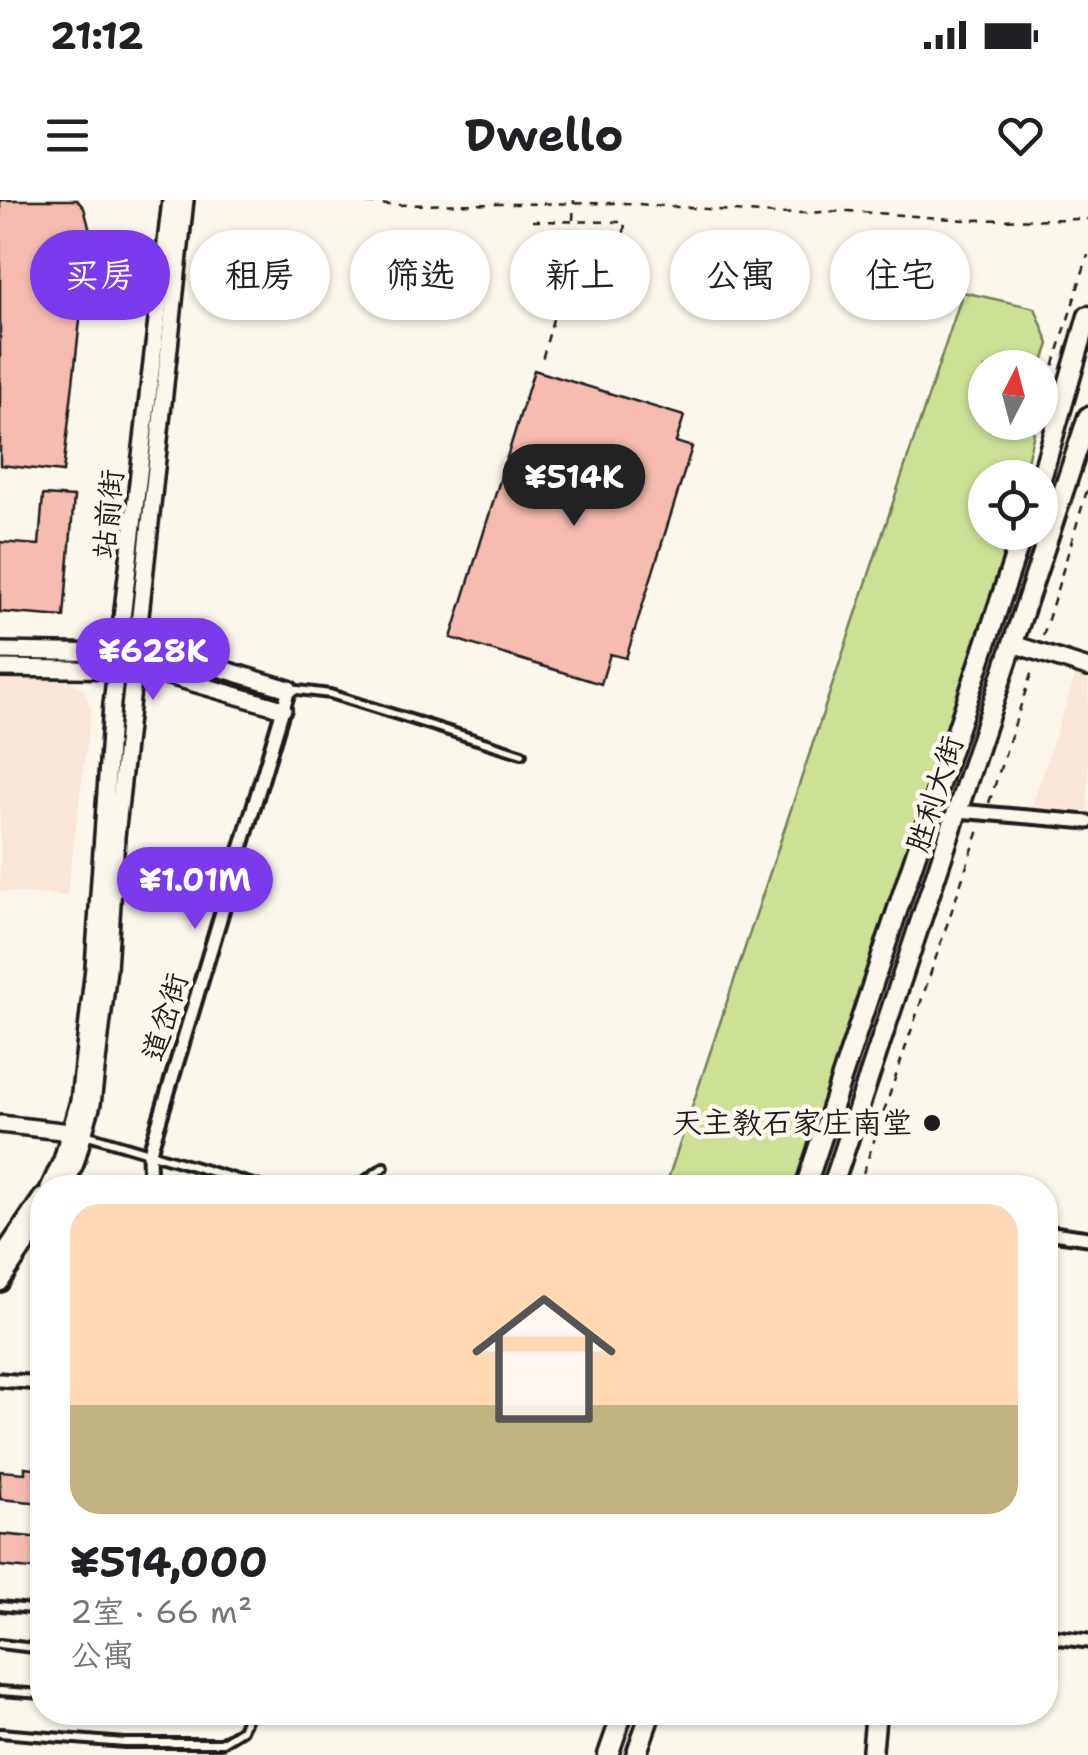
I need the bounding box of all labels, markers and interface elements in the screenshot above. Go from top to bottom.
text: 21:12 [50,10,144,61]
text: Dwello [465,105,623,165]
icon: menu [40,108,95,163]
icon: heart [993,108,1048,163]
chip: 买房 [30,230,170,320]
chip: 租房 [190,230,330,320]
chip: 筛选 [350,230,490,320]
chip: 新上 [510,230,650,320]
chip: 公寓 [670,230,810,320]
chip: 住宅 [830,230,970,320]
north arrow [968,350,1058,440]
map controls [968,350,1058,550]
pin: ¥514K [504,444,644,529]
text: ¥514K [524,455,624,498]
button: locate [968,460,1058,550]
street label: 站前街 [82,467,133,561]
pin: ¥628K [83,618,223,703]
text: ¥628K [98,629,208,672]
street label: 胜利大街 [896,730,973,857]
pin: ¥1.01M [114,847,276,932]
text: ¥1.01M [139,858,251,901]
street label: 道岔街 [132,968,197,1066]
place label: 天主教石家庄南堂 [672,1102,912,1143]
marker: 天主教石家庄南堂 [921,1112,943,1134]
icon: home [454,1269,634,1449]
text: ¥514,000 [70,1534,268,1590]
text: 2室 · 66 m² [70,1590,252,1633]
text: 公寓 [70,1633,134,1676]

